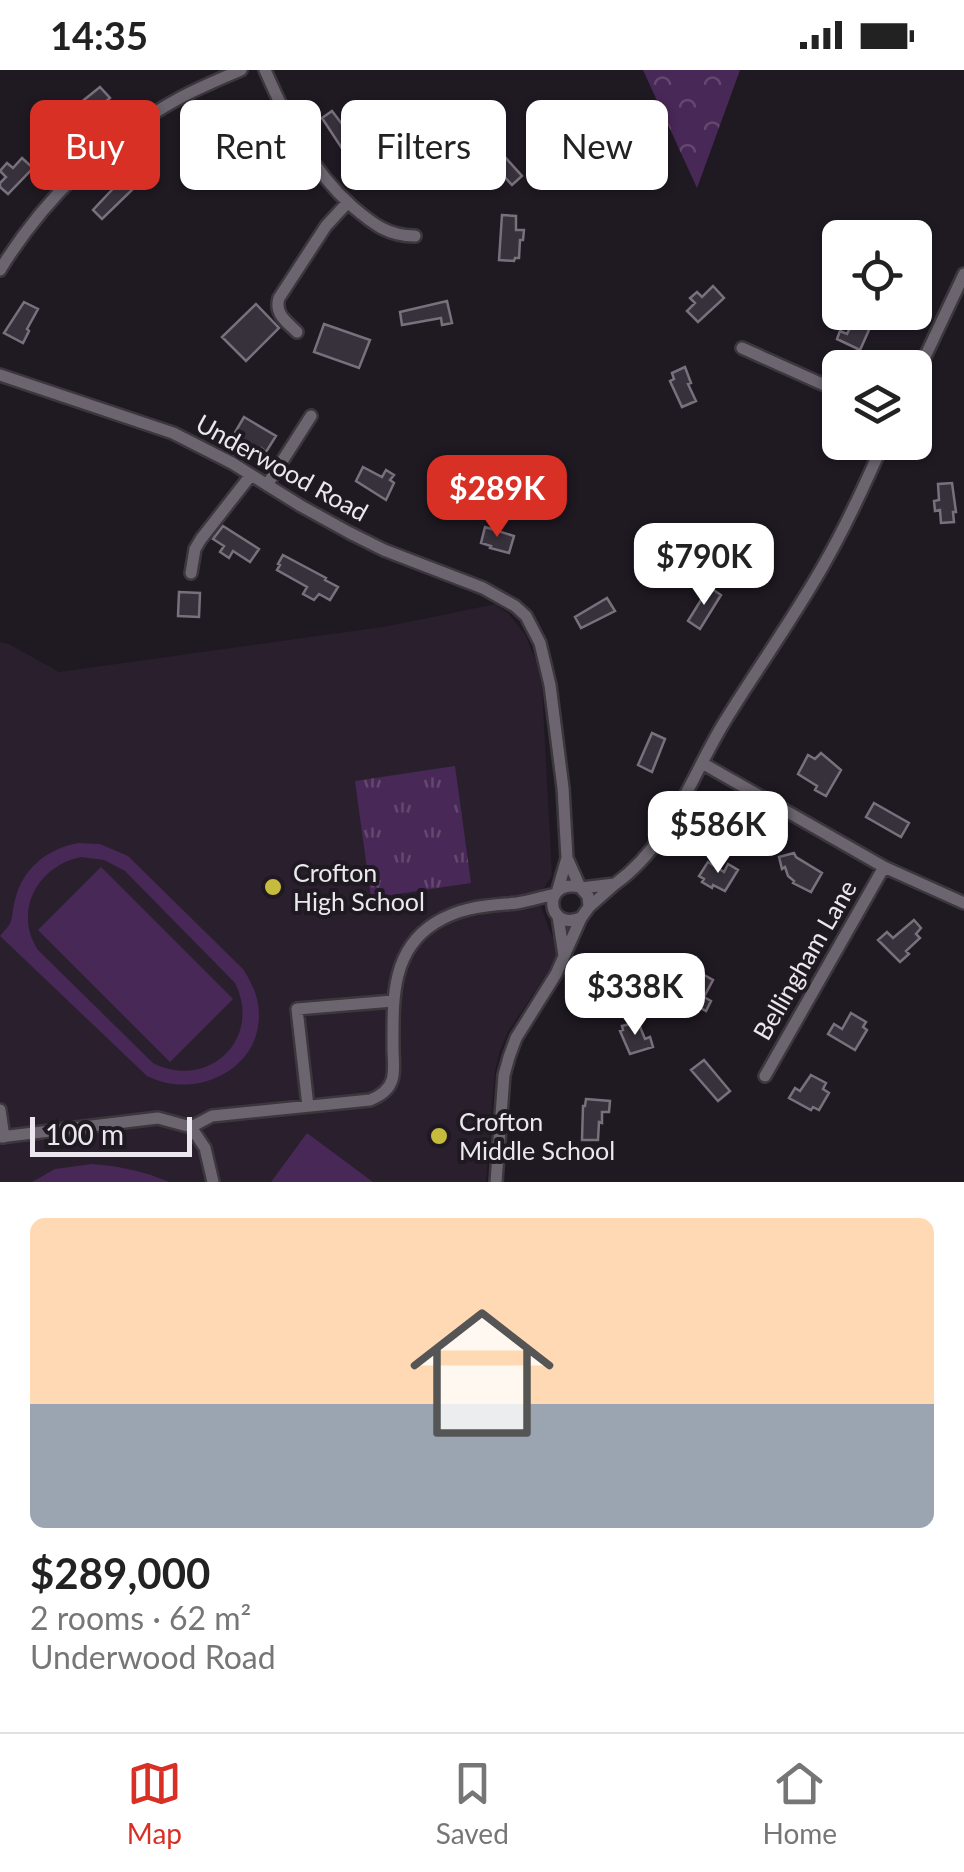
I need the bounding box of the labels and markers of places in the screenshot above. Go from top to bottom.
pin: $289K [427,455,567,540]
pin: $790K [634,523,774,608]
pin: $586K [648,791,788,876]
place label: Crofton High School [293,857,425,916]
marker: Crofton High School [262,876,284,898]
pin: $338K [565,953,705,1038]
place label: Crofton Middle School [459,1106,615,1165]
marker: Crofton Middle School [428,1125,450,1147]

